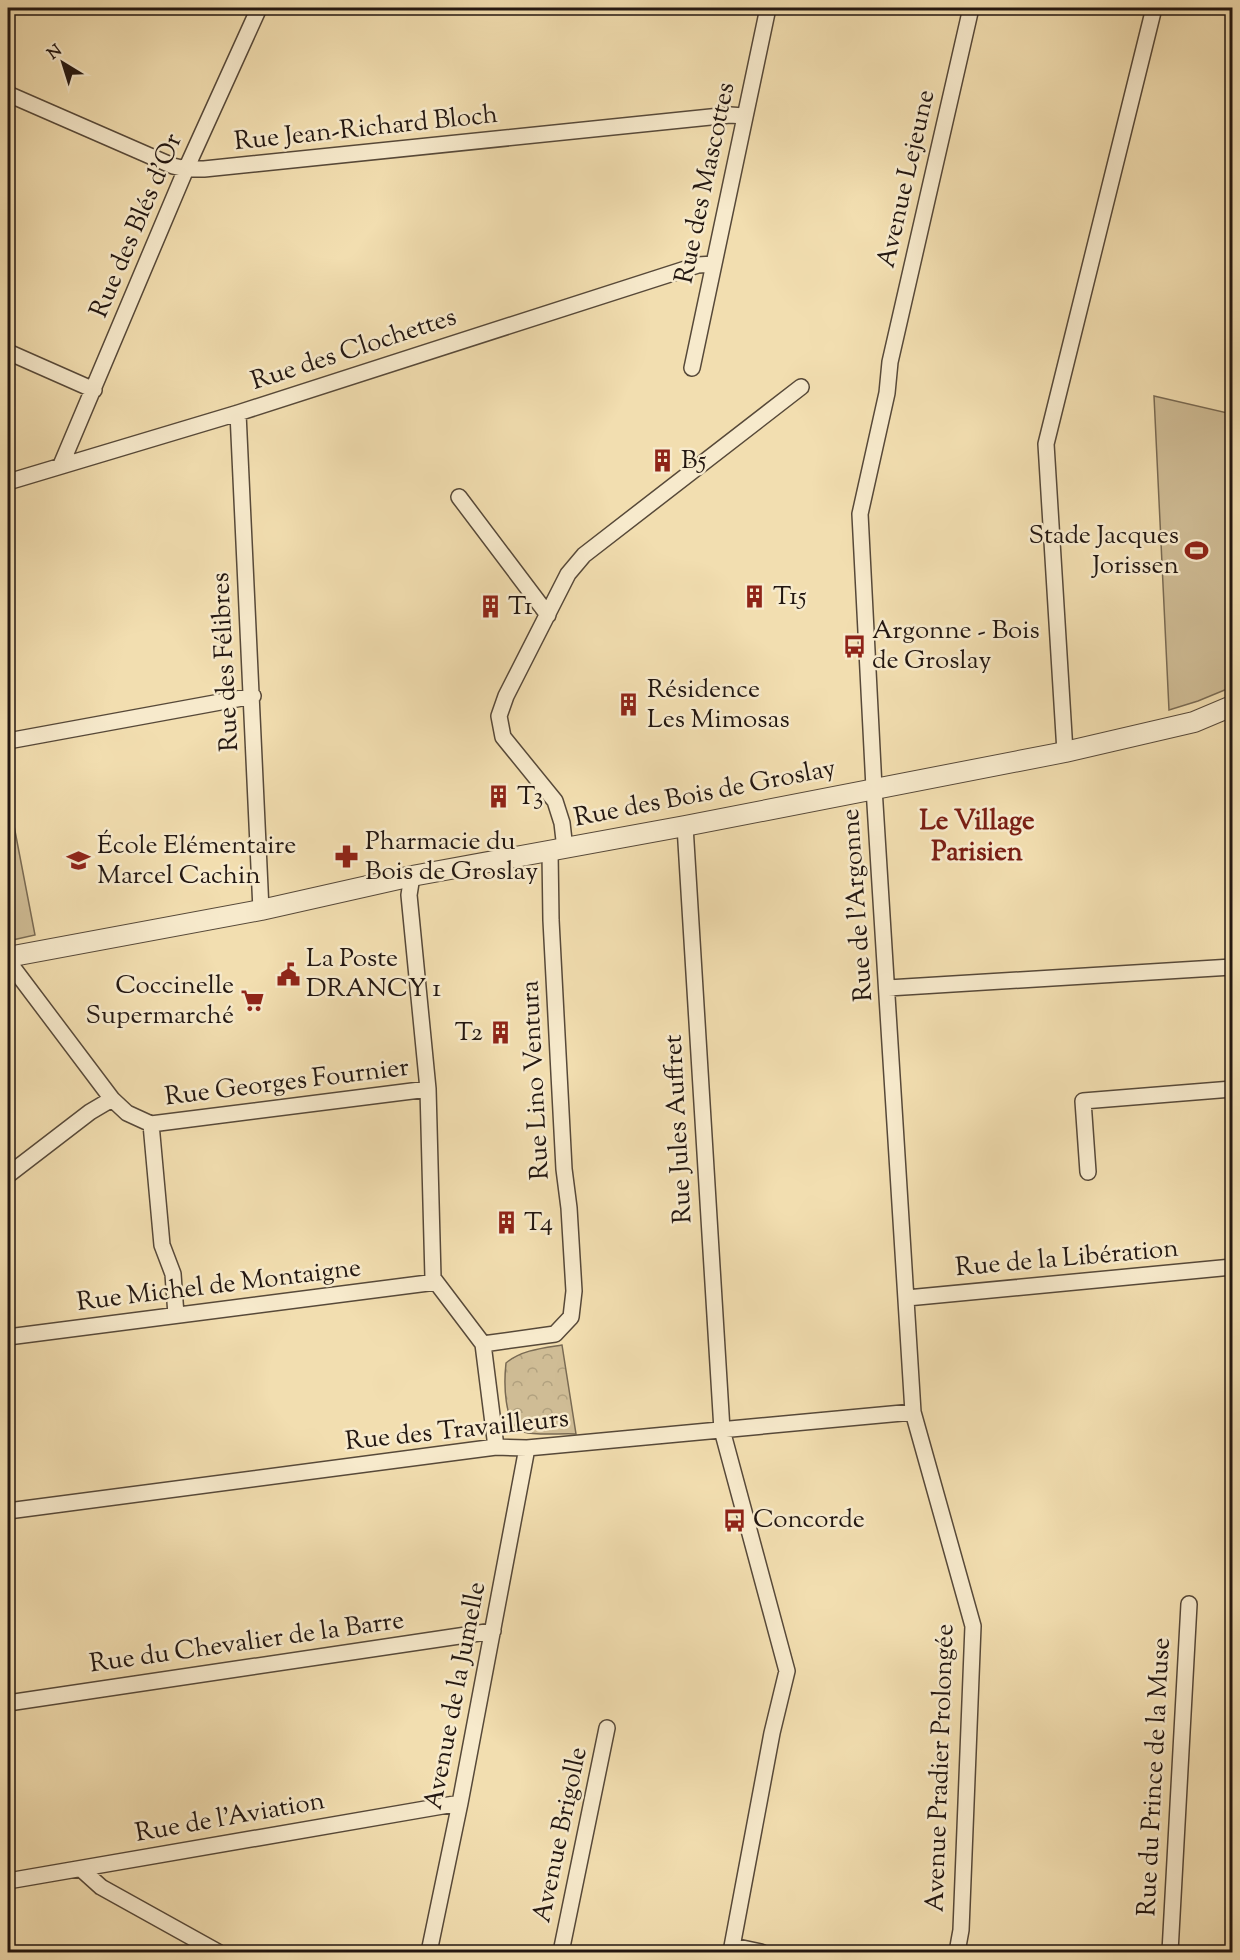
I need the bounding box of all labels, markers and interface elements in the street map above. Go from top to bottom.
north arrow [33,33,93,93]
text: N [43,40,68,66]
street label: Rue des Mascottes [667,79,745,287]
street label: Avenue Lejeune [869,86,945,272]
street label: Rue Jean-Richard Bloch [232,97,500,161]
street label: Rue des Blés d'Or [81,128,193,324]
street label: Rue des Clochettes [247,299,461,401]
place label: B5 [681,443,706,480]
building icon: B5 [650,448,676,474]
place label: Stade Jacques Jorissen [1028,518,1179,585]
sports icon: Stade Jacques Jorissen [1184,538,1210,564]
street label: Rue des Félibres [203,571,249,753]
place label: T15 [773,579,807,616]
building icon: T15 [742,584,768,610]
place label: T1 [508,589,533,626]
building icon: T1 [477,594,503,620]
place label: Argonne - Bois de Groslay [872,613,1040,680]
bus stop icon: Argonne - Bois de Groslay [841,633,867,659]
place label: Résidence Les Mimosas [647,672,790,739]
building icon: Résidence Les Mimosas [616,692,642,718]
street label: Rue des Bois de Groslay [571,750,839,838]
place label: T3 [517,779,544,816]
building icon: T3 [486,784,512,810]
district label: Le Village Parisien [919,803,1035,873]
street label: Rue de l'Argonne [833,807,883,1003]
place label: Pharmacie du Bois de Groslay [365,824,538,891]
place label: École Elémentaire Marcel Cachin [97,828,296,895]
pharmacy icon: Pharmacie du Bois de Groslay [334,844,360,870]
school or university icon: École Elémentaire Marcel Cachin [66,848,92,874]
place label: La Poste DRANCY 1 [306,941,441,1008]
public building icon: La Poste DRANCY 1 [275,961,301,987]
place label: Coccinelle Supermarché [86,968,234,1035]
street label: Rue Lino Ventura [512,979,560,1181]
supermarket icon: Coccinelle Supermarché [239,988,265,1014]
place label: T2 [455,1015,483,1052]
building icon: T2 [488,1020,514,1046]
street label: Rue Jules Auffret [656,1033,702,1225]
street label: Rue Georges Fournier [163,1050,411,1116]
place label: T4 [524,1205,553,1242]
building icon: T4 [493,1210,519,1236]
street label: Rue de la Libération [954,1231,1180,1287]
street label: Rue Michel de Montaigne [75,1250,363,1322]
street label: Rue des Travailleurs [343,1401,571,1461]
place label: Concorde [753,1502,865,1539]
bus stop icon: Concorde [722,1507,748,1533]
street label: Avenue de la Jumelle [416,1579,496,1813]
street label: Rue du Chevalier de la Barre [87,1603,407,1683]
street label: Avenue Pradier Prolongée [917,1623,965,1913]
street label: Rue du Prince de la Muse [1129,1637,1181,1917]
street label: Avenue Brigolle [524,1744,598,1926]
street label: Rue de l'Aviation [132,1783,328,1853]

